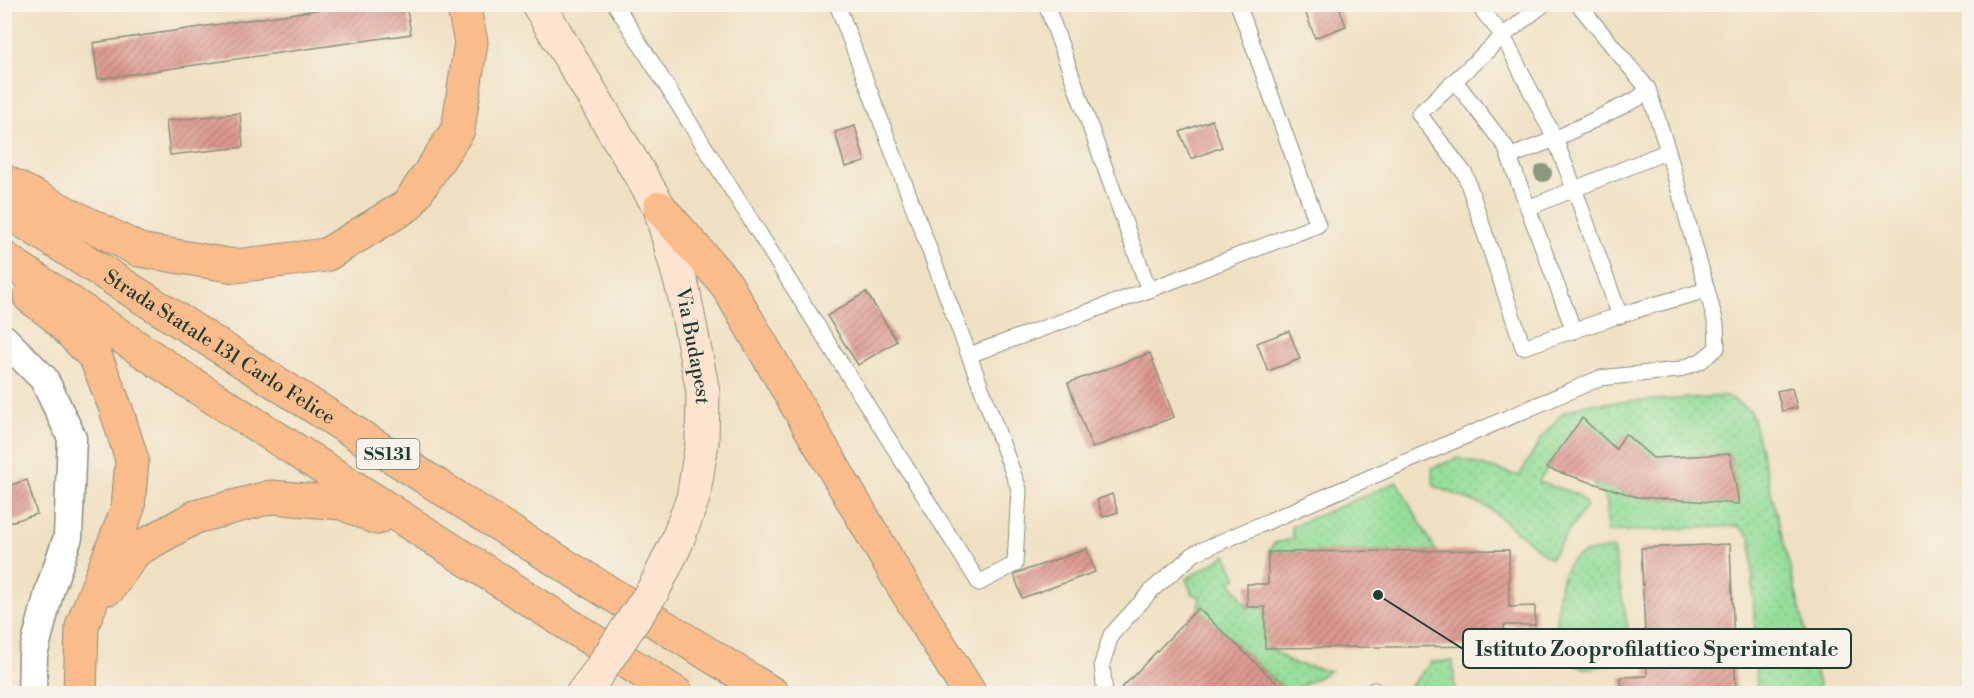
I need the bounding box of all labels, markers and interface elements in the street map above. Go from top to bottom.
street label: Strada Statale 131 Carlo Felice [99,265,339,431]
street label: Via Budapest [669,285,714,405]
road number: SS131 [356,439,420,469]
callout: Istituto Zooprofilattico Sperimentale [1463,629,1851,668]
text: Istituto Zooprofilattico Sperimentale [1475,637,1839,663]

